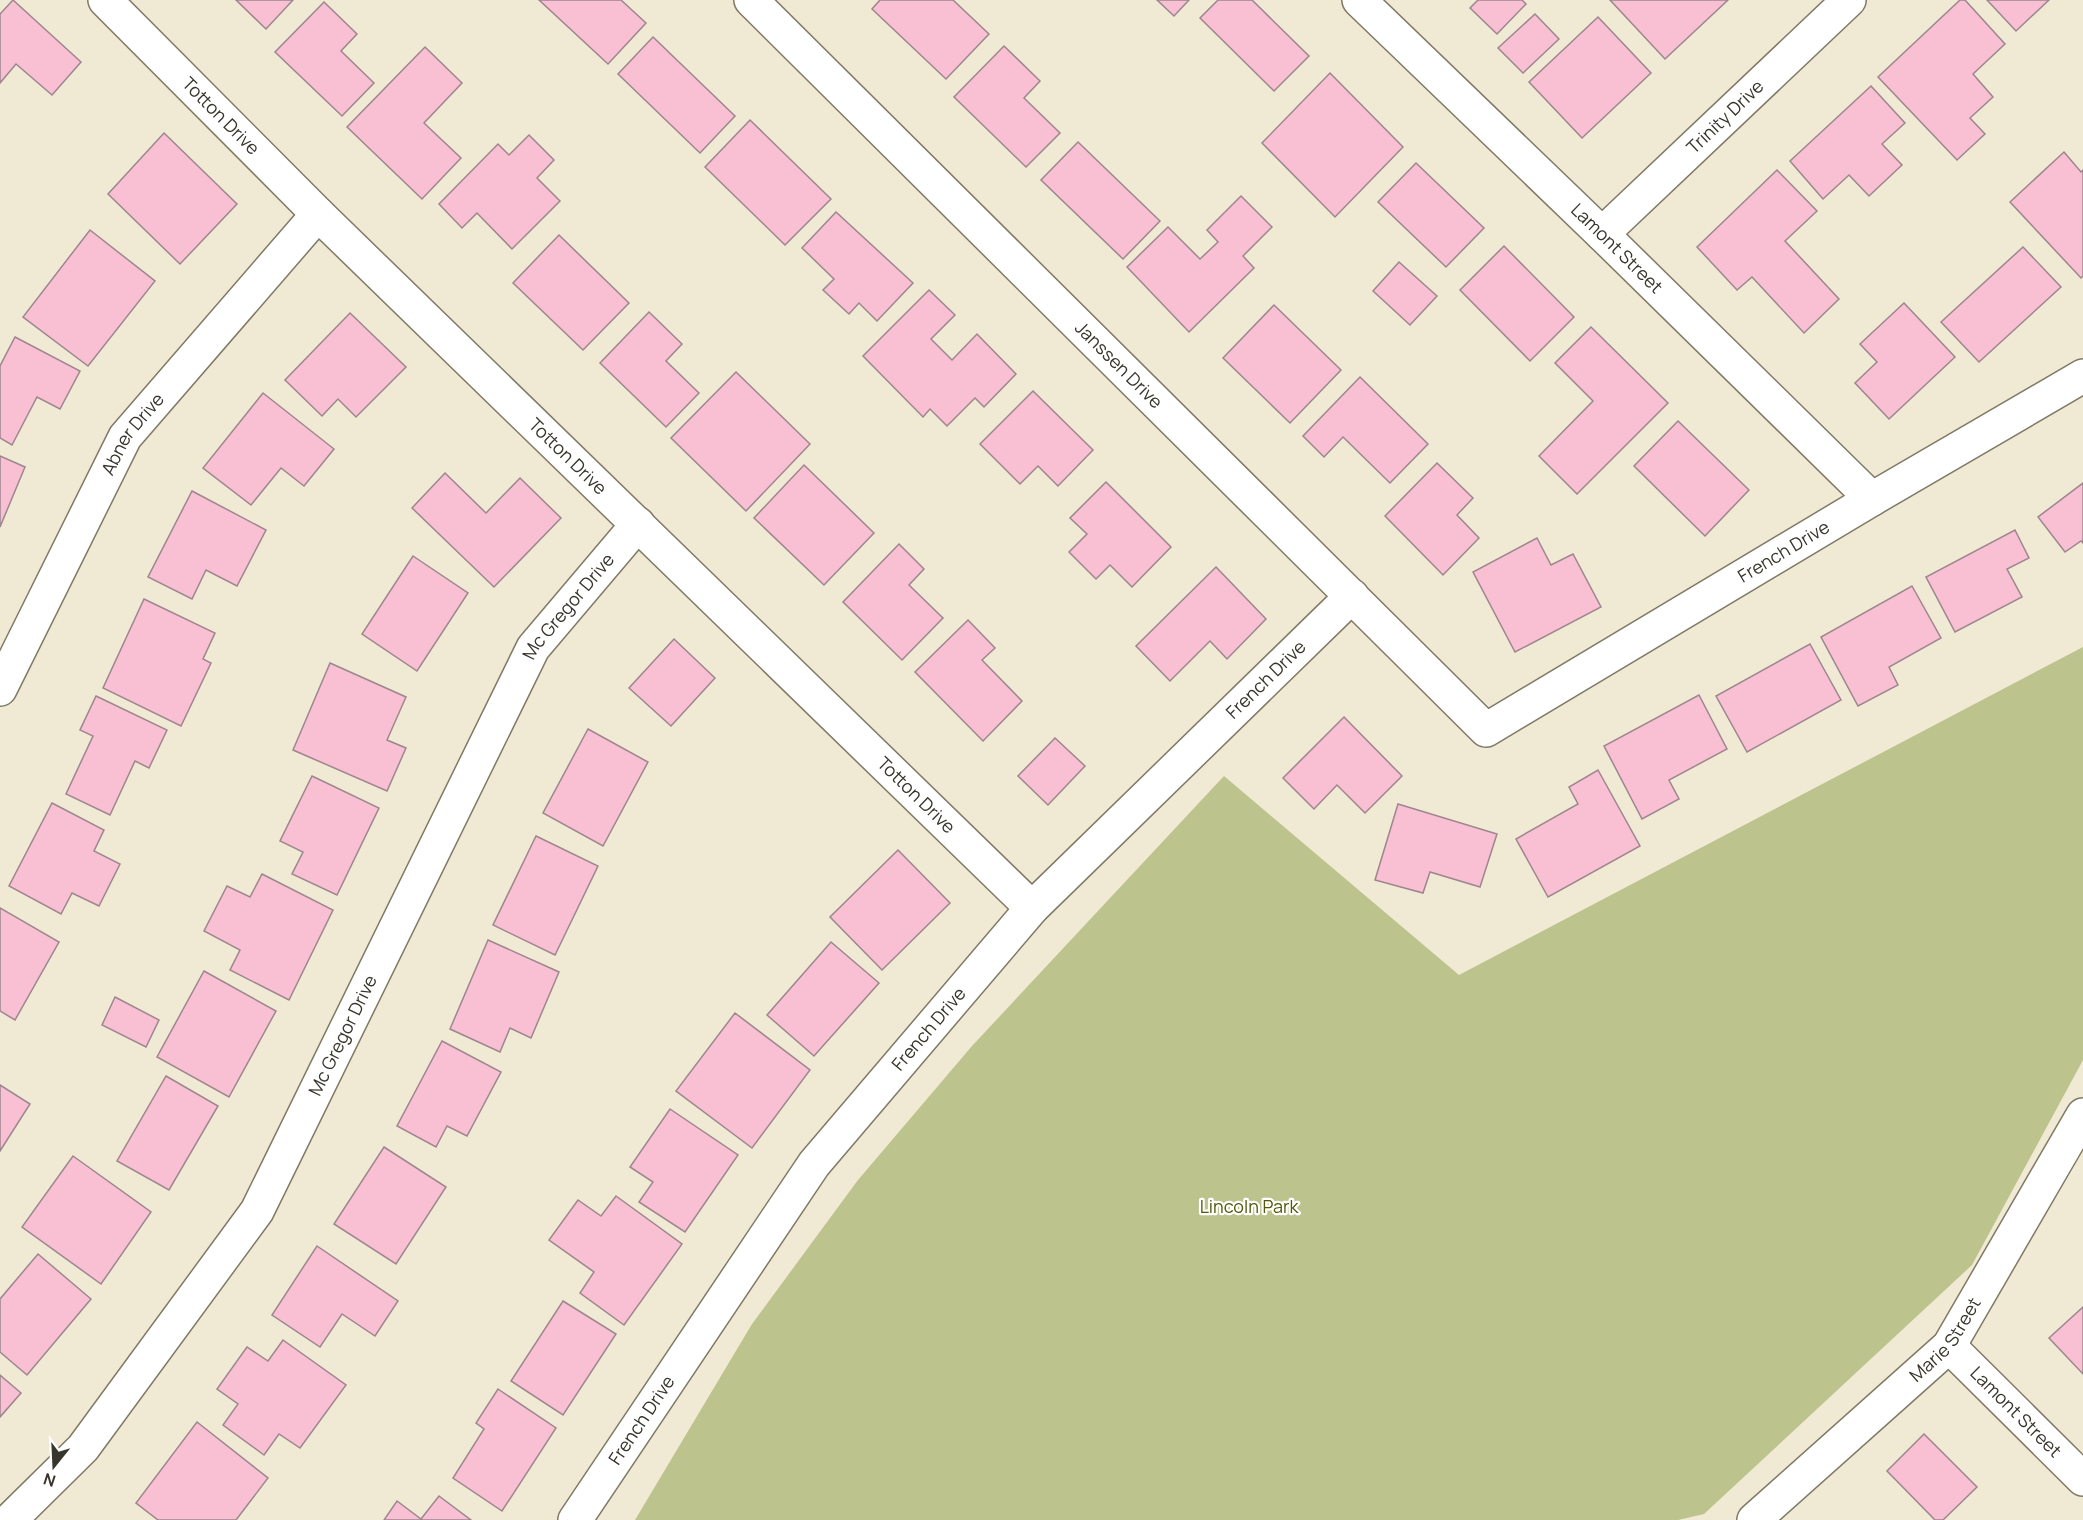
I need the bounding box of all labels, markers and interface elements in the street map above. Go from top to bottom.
street label: Totton Drive [177,71,265,160]
street label: Trinity Drive [1681,74,1768,159]
street label: Lamont Street [1566,198,1668,298]
street label: Janssen Drive [1070,315,1168,413]
street label: Abner Drive [95,387,169,479]
street label: Totton Drive [524,412,613,499]
street label: French Drive [1733,514,1834,588]
street label: Mc Gregor Drive [516,548,619,663]
street label: French Drive [1220,635,1311,723]
street label: Totton Drive [872,751,961,838]
street label: Mc Gregor Drive [302,971,382,1100]
street label: French Drive [886,982,971,1075]
park label: Lincoln Park [1200,1194,1299,1218]
street label: Marie Street [1904,1293,1986,1387]
street label: Lamont Street [1966,1361,2067,1462]
street label: French Drive [602,1370,680,1469]
north arrow [24,1436,84,1496]
text: N [40,1468,58,1493]

